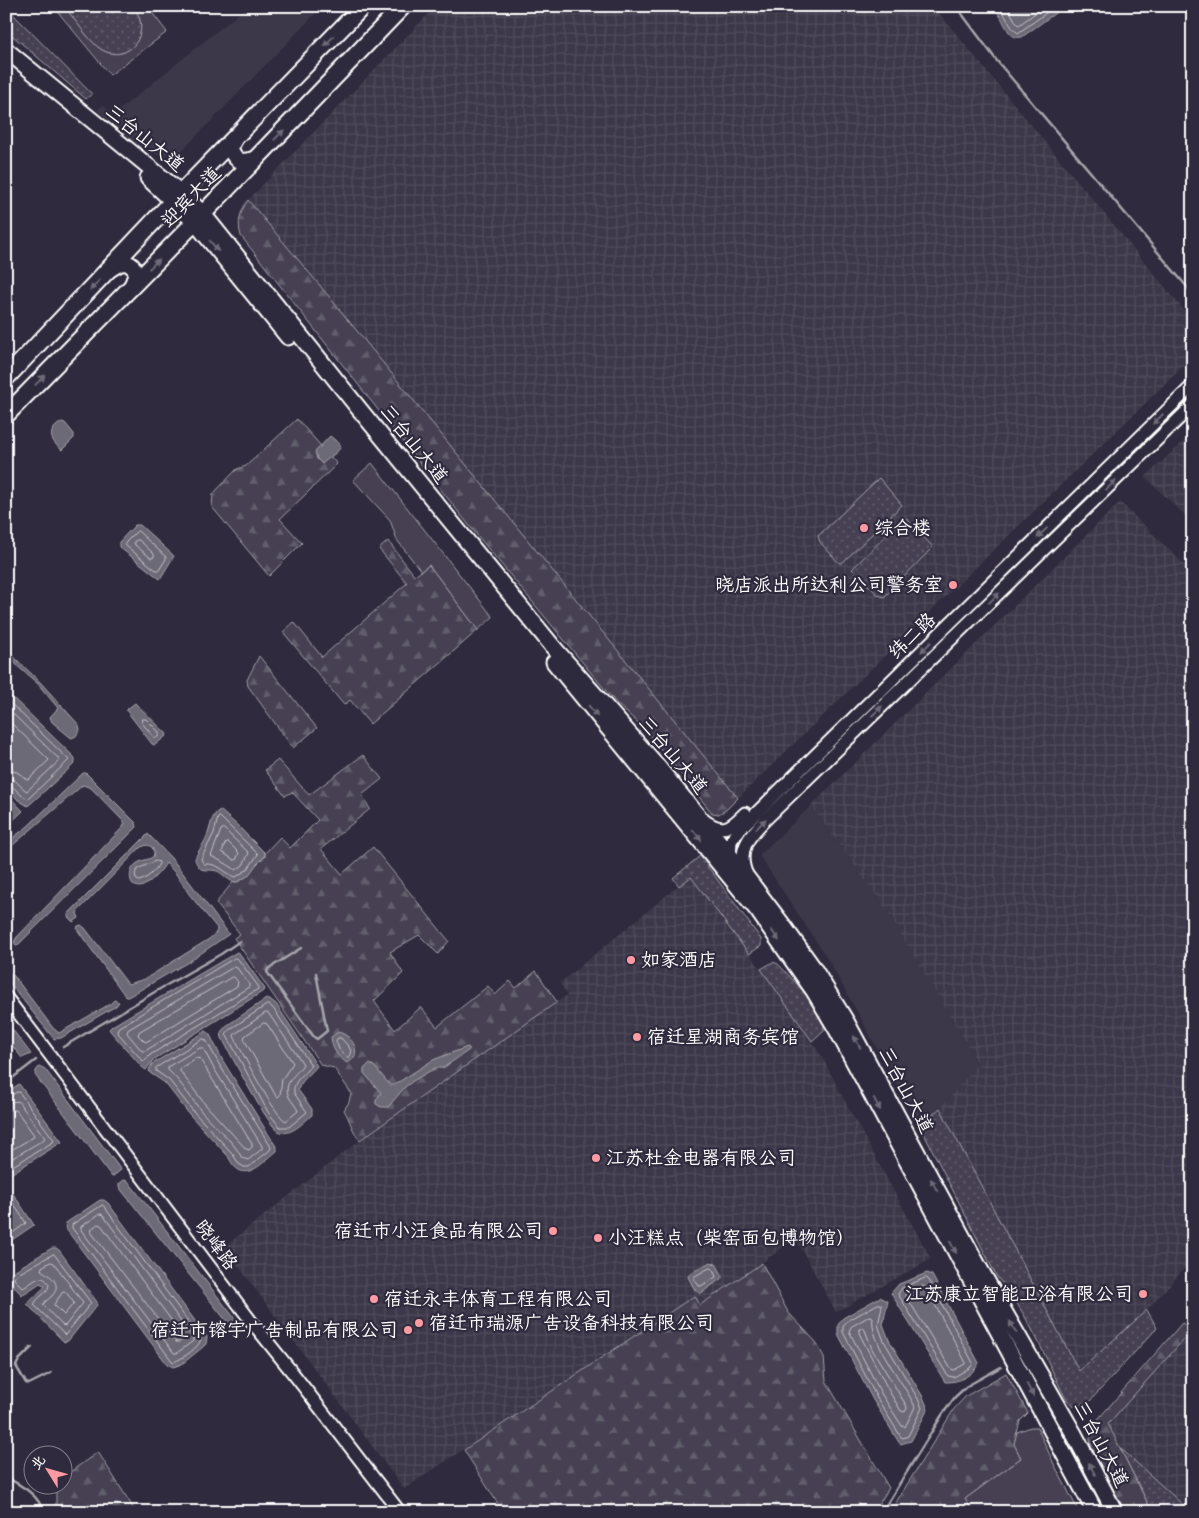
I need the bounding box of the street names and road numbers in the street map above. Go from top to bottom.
street label: 三台山大道 [101,100,189,176]
street label: 迎宾大道 [157,162,225,232]
street label: 三台山大道 [376,400,452,488]
street label: 纬二路 [884,608,940,664]
street label: 三台山大道 [634,712,712,798]
street label: 三台山大道 [874,1043,938,1137]
street label: 晓峰路 [190,1216,242,1274]
street label: 三台山大道 [1069,1397,1133,1491]

